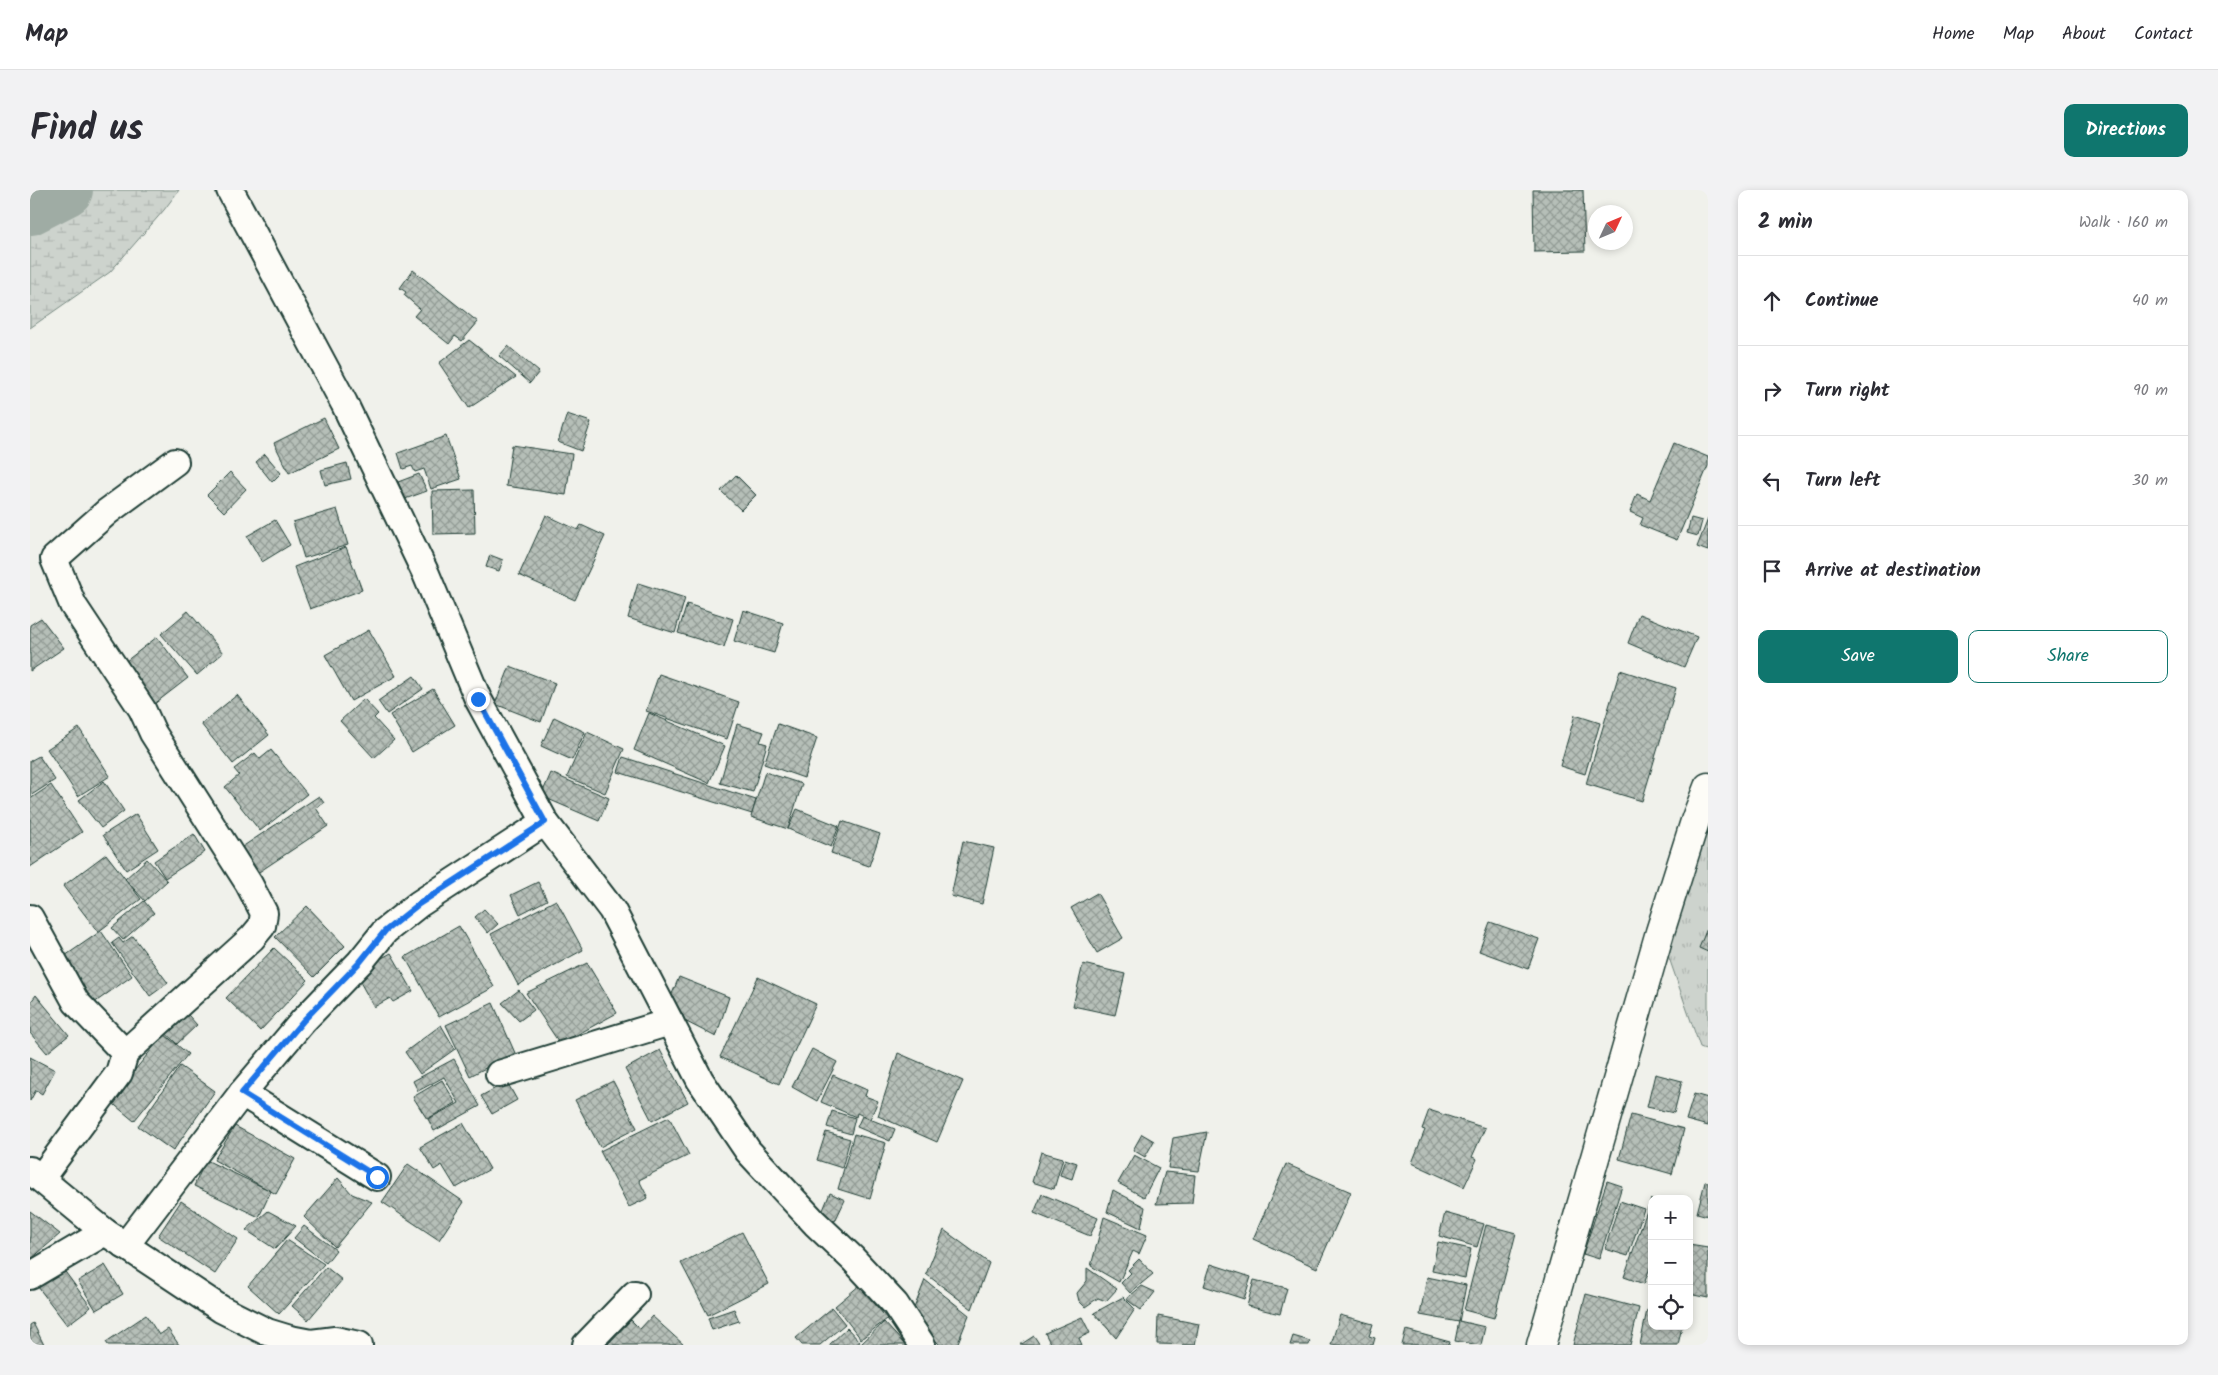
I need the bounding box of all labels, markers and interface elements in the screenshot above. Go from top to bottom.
text: Map [25,15,68,54]
text: Home [1932,20,1975,49]
text: Map [2003,20,2034,49]
text: About [2062,20,2106,49]
text: Contact [2134,20,2193,49]
text: Find us [30,102,143,158]
button: Directions [2064,104,2188,157]
north arrow [1588,205,1633,250]
text: 2 min [1758,206,1813,239]
text: Walk · 160 m [2079,210,2168,235]
text: Continue [1805,286,1878,316]
icon: ahead [1758,287,1786,315]
text: 40 m [2132,288,2168,313]
text: Turn right [1805,376,1890,406]
icon: right [1758,377,1786,405]
text: 90 m [2133,378,2168,403]
text: Turn left [1805,466,1880,496]
icon: left [1758,467,1786,495]
text: 30 m [2132,468,2168,493]
text: Arrive at destination [1805,556,1981,586]
icon: arrive [1758,557,1786,585]
button: Save [1758,630,1958,683]
button: Share [1968,630,2168,683]
route end [467,688,490,711]
route start [366,1166,389,1189]
map controls [1648,1195,1693,1330]
button: + [1648,1195,1693,1240]
button: − [1648,1240,1693,1285]
button: locate [1648,1285,1693,1330]

